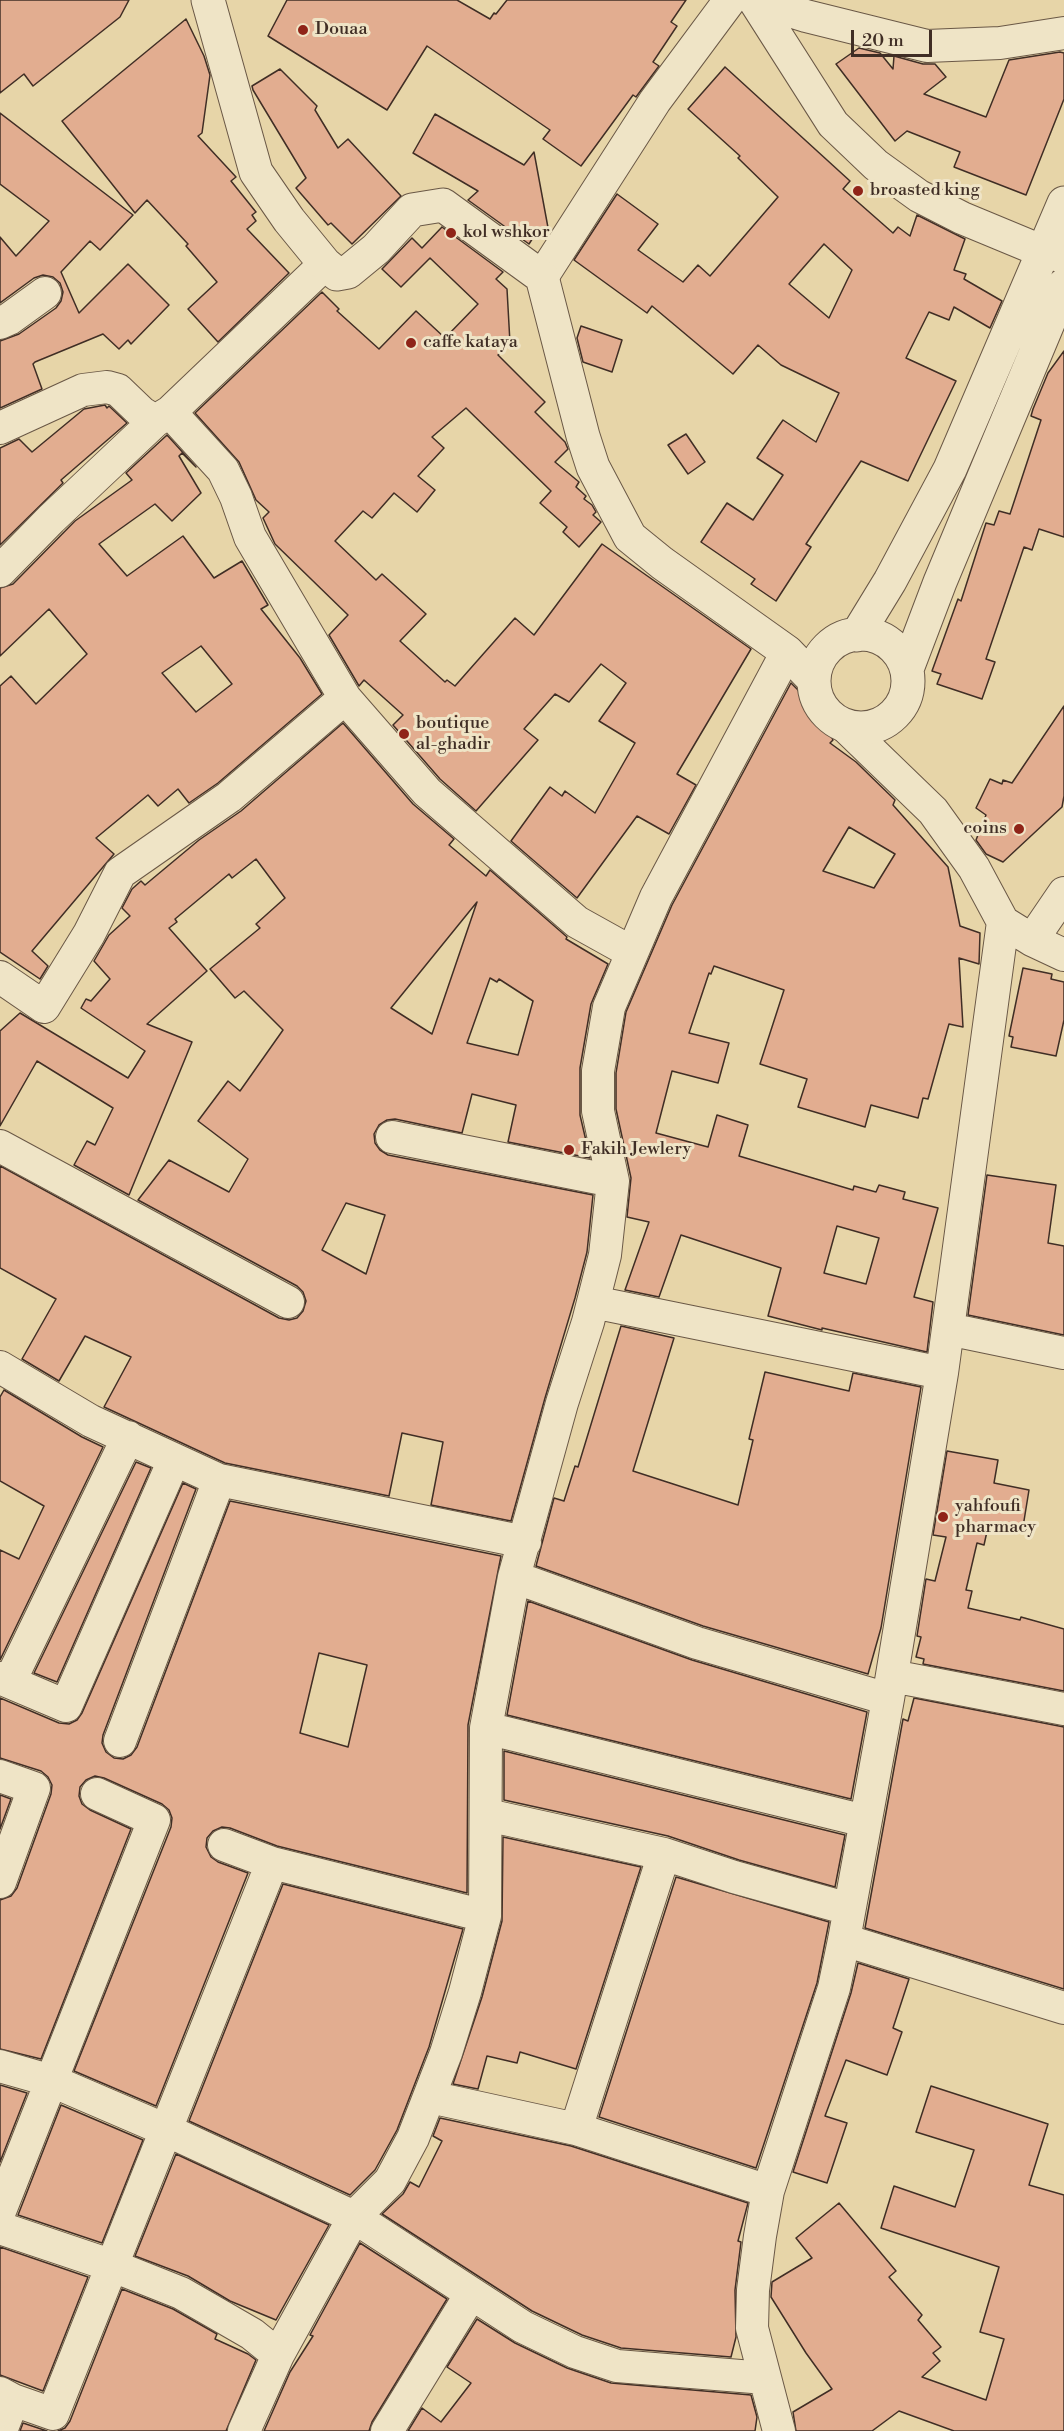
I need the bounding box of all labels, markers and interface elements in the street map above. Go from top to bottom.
scale bar [854,18,935,56]
place label: Douaa [315,19,368,41]
marker: Douaa [296,23,310,37]
text: 20 m [862,29,904,52]
place label: broasted king [870,180,980,202]
marker: broasted king [851,184,865,198]
place label: kol wshkor [463,222,550,244]
marker: kol wshkor [444,226,458,240]
place label: caffe kataya [423,332,518,354]
marker: caffe kataya [404,336,418,350]
place label: boutique al-ghadir [416,713,491,756]
marker: boutique al-ghadir [397,727,411,741]
place label: coins [963,818,1007,840]
marker: coins [1012,822,1026,836]
place label: Fakih Jewlery [581,1139,691,1161]
marker: Fakih Jewlery [562,1143,576,1157]
place label: yahfoufi pharmacy [955,1496,1036,1538]
marker: yahfoufi pharmacy [936,1510,950,1524]

